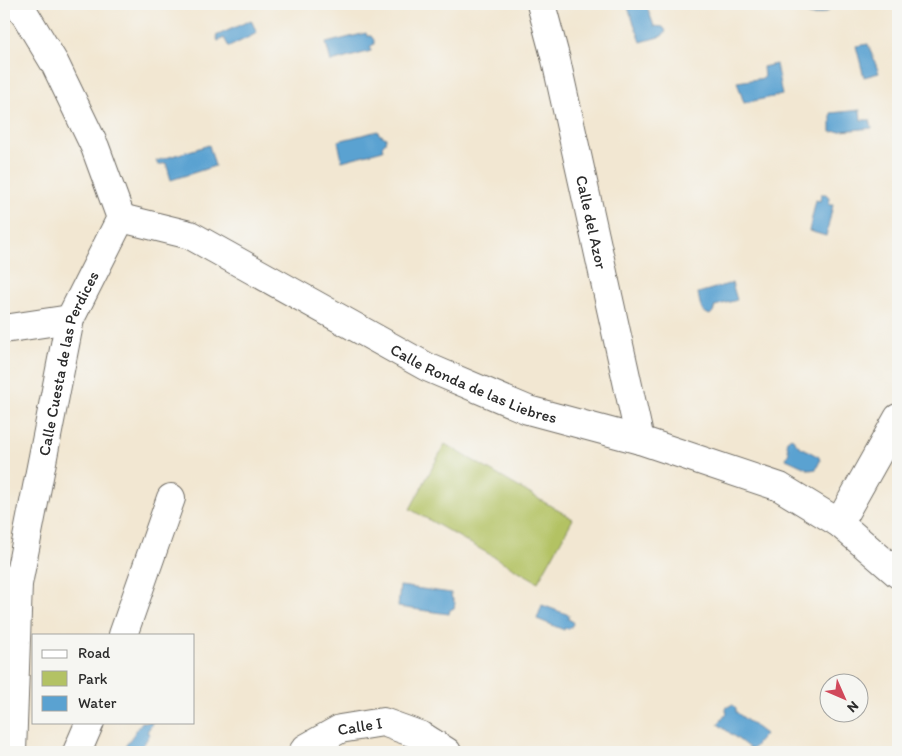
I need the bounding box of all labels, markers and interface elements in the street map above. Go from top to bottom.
street label: Calle del Azor [572,173,612,271]
street label: Calle Cuesta de las Perdices [34,268,102,457]
street label: Calle Ronda de las Liebres [387,339,559,427]
legend [32,634,195,724]
text: Road [78,644,111,662]
text: Park [78,670,108,688]
north arrow [820,674,870,724]
text: Water [78,694,117,712]
text: N [843,697,862,716]
street label: Calle I [336,713,384,739]

